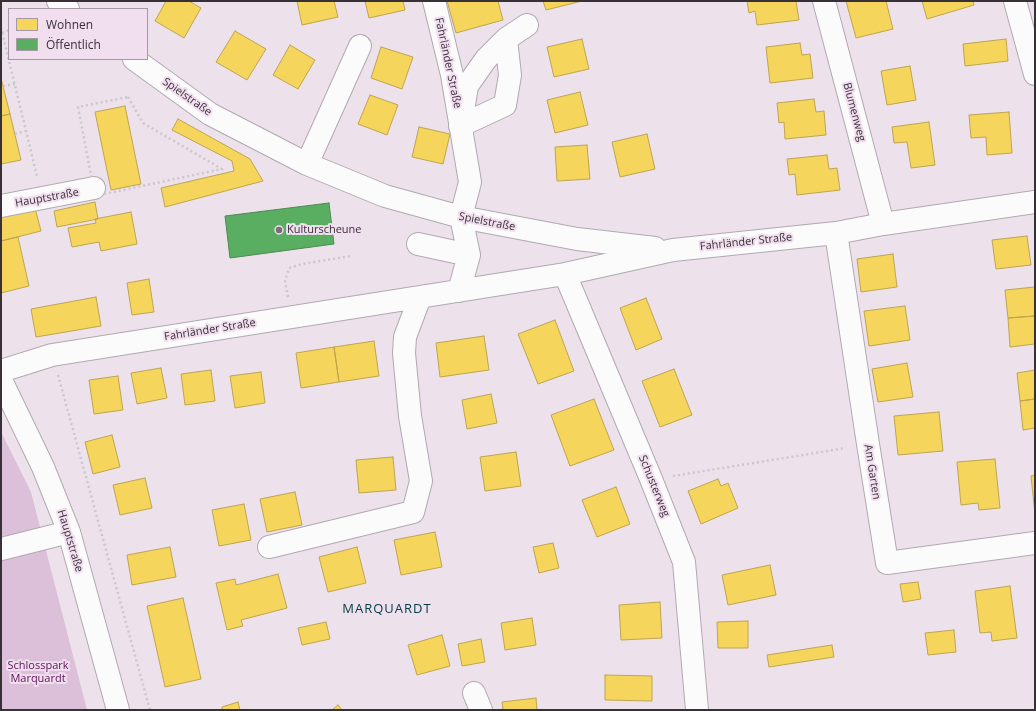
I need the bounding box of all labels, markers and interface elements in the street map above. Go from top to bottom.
legend [8,8,148,60]
text: Wohnen [46,16,93,33]
street label: Fahrländer Straße [432,16,464,110]
text: Öffentlich [46,36,101,53]
street label: Spielstraße [160,75,214,119]
street label: Blumenweg [840,81,868,143]
street label: Hauptstraße [14,186,80,210]
street label: Spielstraße [458,210,516,234]
place label: Kulturscheune [287,223,362,237]
marker: Kulturscheune [274,225,284,235]
street label: Fahrländer Straße [699,231,793,253]
street label: Fahrländer Straße [163,316,257,344]
street label: Am Garten [861,444,883,500]
street label: Schusterweg [636,453,672,519]
street label: Hauptstraße [54,508,86,574]
district label: MARQUARDT [342,601,432,617]
park label: Schlosspark Marquardt [7,659,69,685]

